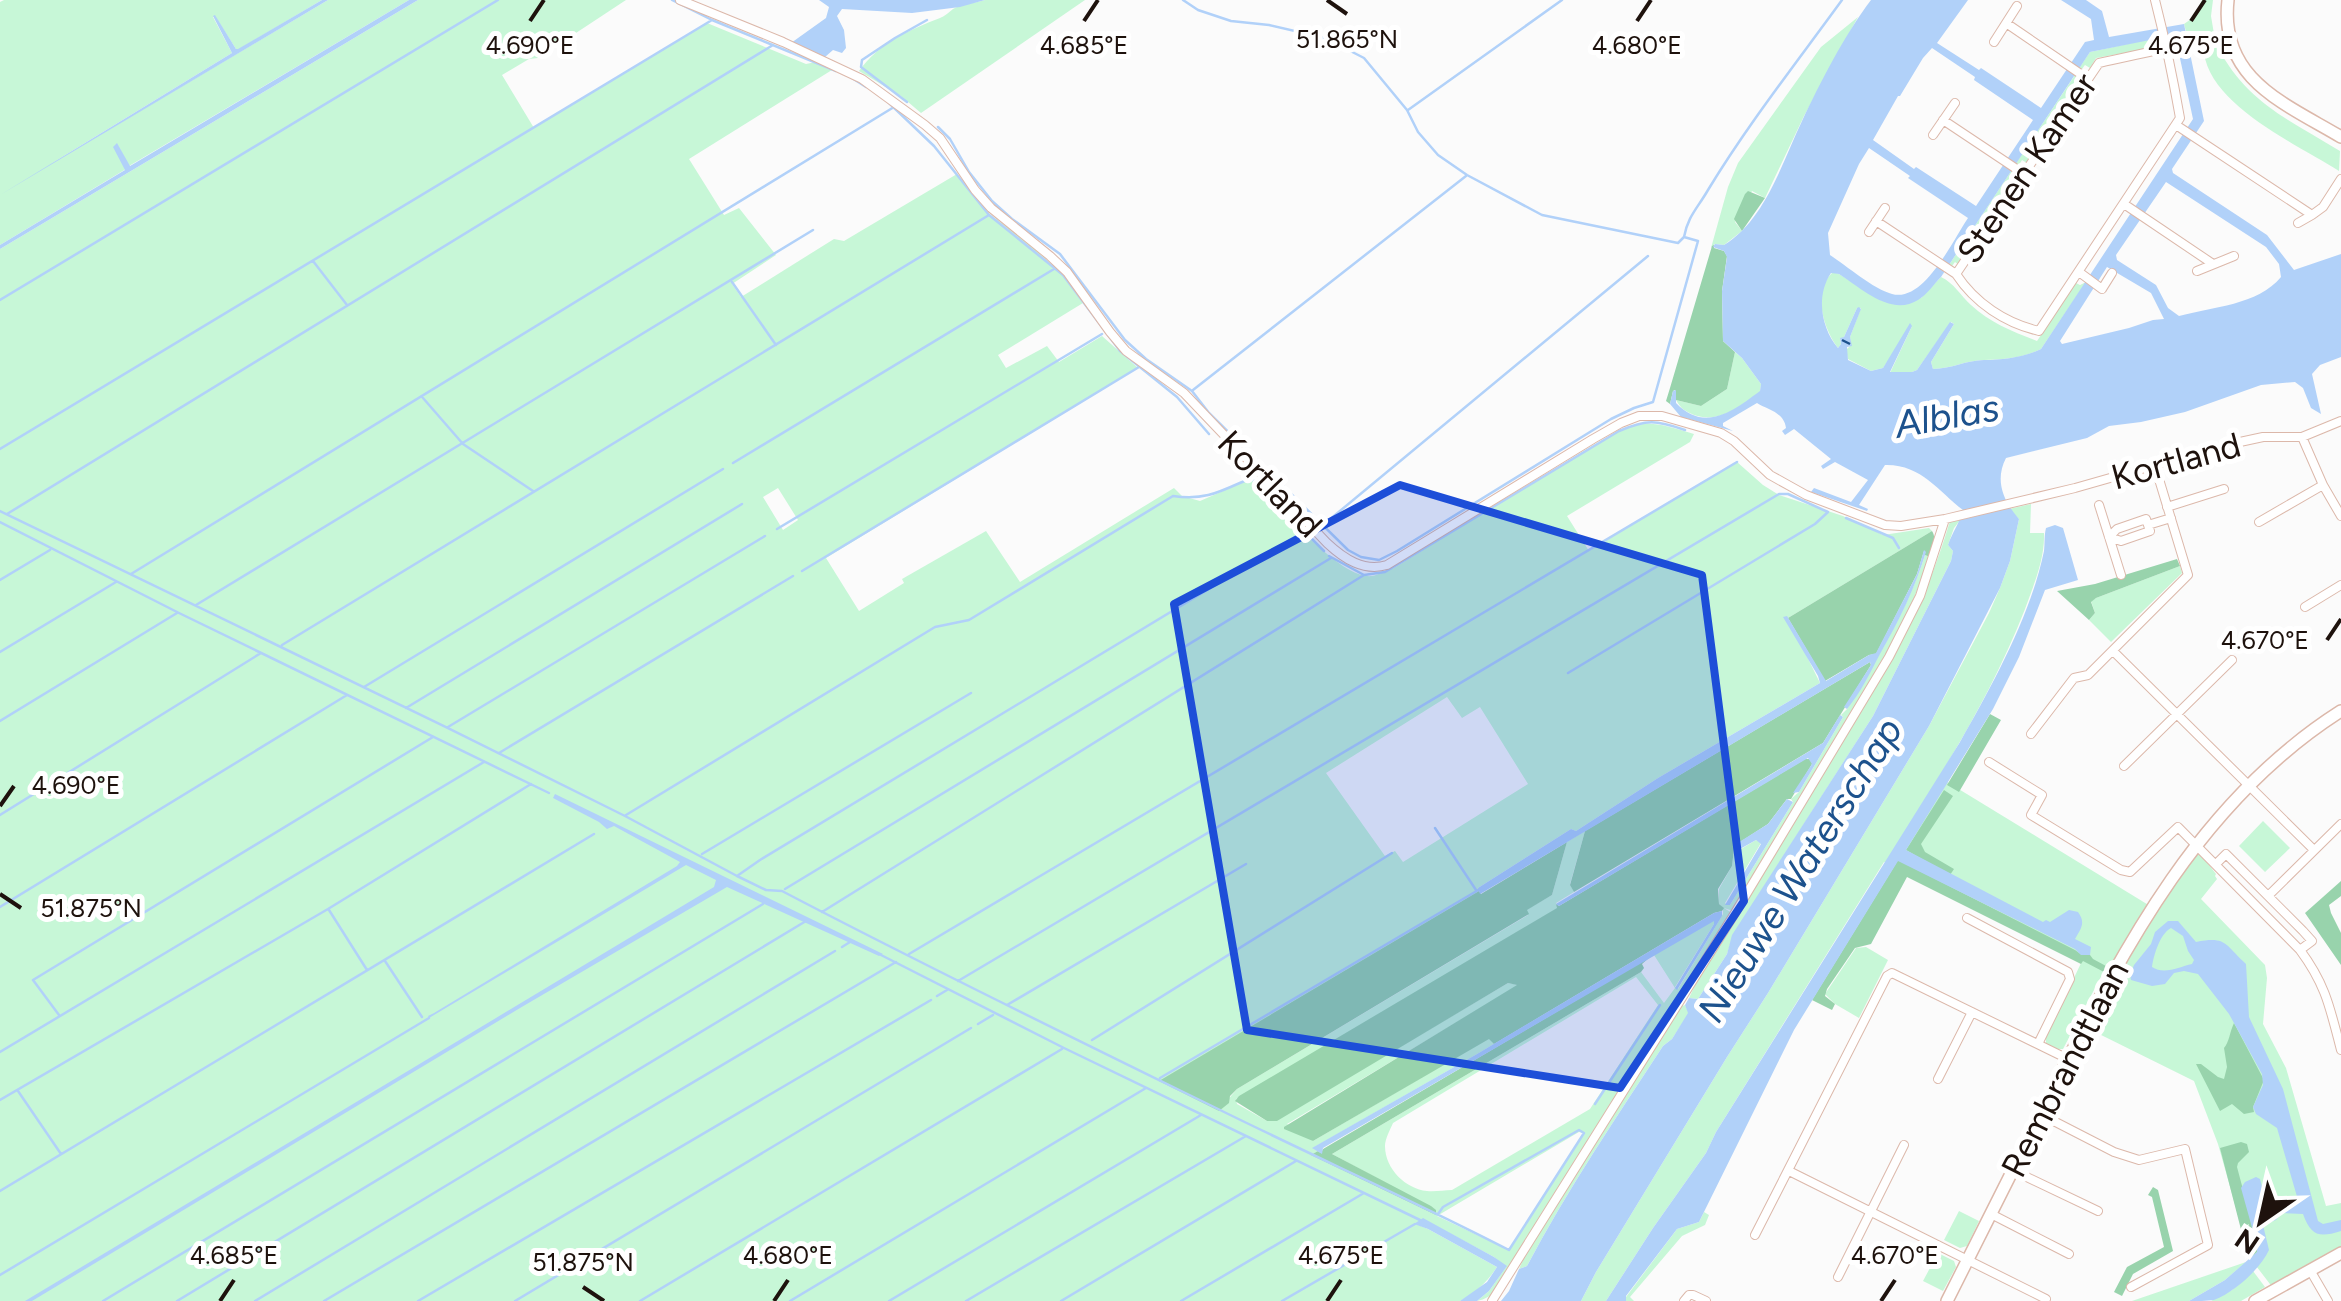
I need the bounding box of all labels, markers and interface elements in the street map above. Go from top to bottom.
text: 51.865°N [1296,24,1398,54]
text: 4.690°E [485,30,575,60]
text: 4.685°E [1040,30,1128,60]
text: 4.680°E [1592,30,1682,60]
text: 4.675°E [2148,30,2234,60]
street label: Stenen Kamer [1948,65,2106,271]
water label: Alblas [1889,384,2003,448]
street label: Kortland [1209,422,1331,546]
street label: Kortland [2107,424,2245,498]
text: 4.670°E [2221,625,2309,655]
water label: Nieuwe Waterschap [1688,709,1912,1031]
text: 4.690°E [31,770,121,800]
text: 51.875°N [40,893,142,923]
street label: Rembrandtlaan [1992,954,2138,1184]
north arrow [2211,1171,2311,1271]
text: N [2229,1222,2266,1262]
text: 4.685°E [190,1240,278,1270]
text: 4.680°E [743,1240,833,1270]
text: 4.675°E [1298,1240,1384,1270]
text: 4.670°E [1851,1240,1939,1270]
text: 51.875°N [532,1247,634,1277]

